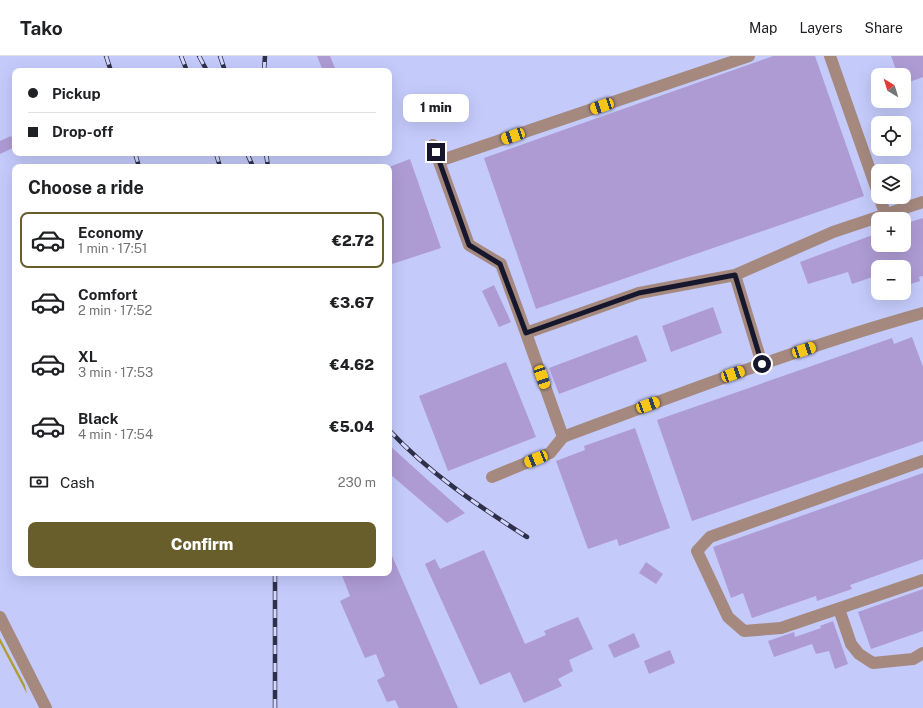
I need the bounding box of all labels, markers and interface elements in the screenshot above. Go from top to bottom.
text: Tako [20,17,63,39]
text: Map [749,20,777,36]
text: Layers [799,20,843,36]
text: Share [865,20,903,36]
north arrow [871,68,911,108]
map controls [871,68,911,300]
text: Pickup [52,85,101,102]
callout: 1 min [403,94,469,122]
car [589,96,615,116]
text: 1 min [420,100,452,115]
button: locate [871,116,911,156]
text: Drop-off [52,123,113,140]
car [500,126,526,146]
route end [427,143,445,161]
button: layers [871,164,911,204]
text: Choose a ride [28,177,144,198]
button: + [871,212,911,252]
icon: car [30,222,66,258]
text: Economy [78,224,143,241]
text: €2.72 [332,232,374,249]
text: 1 min · 17:51 [78,241,147,256]
button: − [871,260,911,300]
icon: car [30,284,66,320]
text: Comfort [78,286,138,303]
text: €3.67 [330,294,374,311]
text: 2 min · 17:52 [78,303,152,318]
car [791,341,817,359]
icon: car [30,346,66,382]
text: XL [78,348,97,365]
route start [753,355,771,373]
text: €4.62 [330,356,374,373]
car [532,364,552,390]
car [720,364,746,384]
text: 3 min · 17:53 [78,365,153,380]
car [635,395,661,415]
icon: car [30,408,66,444]
text: Black [78,410,118,427]
text: €5.04 [329,418,374,435]
text: 4 min · 17:54 [78,427,153,442]
car [523,449,549,469]
icon: cash [28,471,50,493]
text: Cash [60,474,95,491]
text: 230 m [338,475,376,490]
button: Confirm [28,522,376,568]

